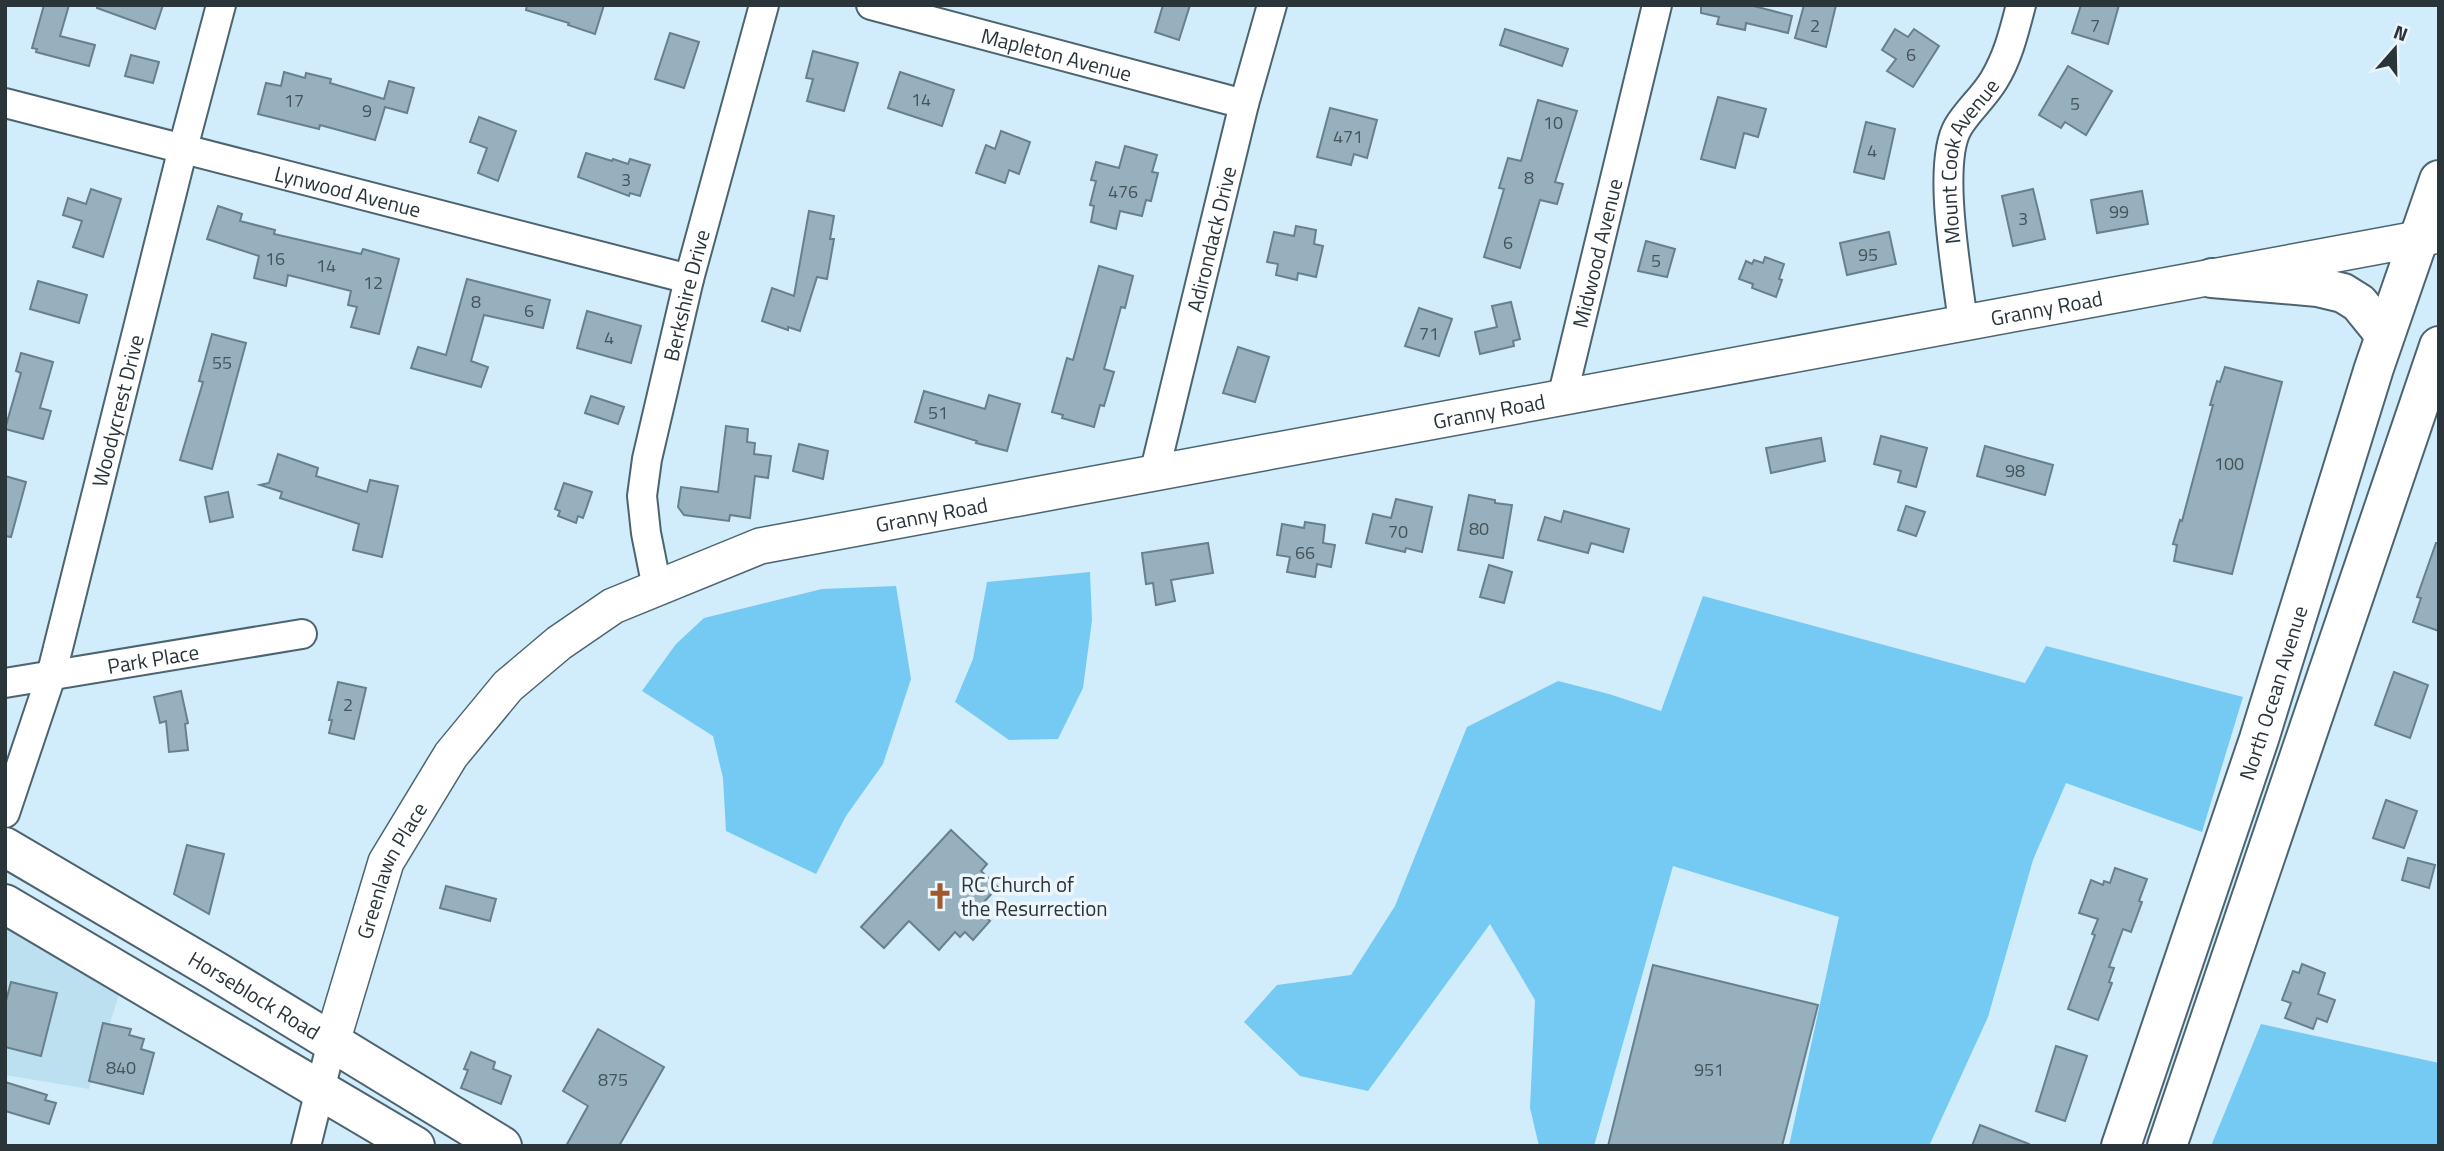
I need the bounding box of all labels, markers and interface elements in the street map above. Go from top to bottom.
house number: 2 [1810,12,1820,39]
house number: 7 [2090,12,2100,39]
north arrow [2360,14,2430,84]
text: N [2390,17,2412,48]
street label: Mapleton Avenue [978,19,1135,90]
house number: 6 [1906,41,1916,68]
street label: Mount Cook Avenue [1932,72,2007,246]
house number: 14 [911,86,931,113]
house number: 17 [284,87,304,114]
house number: 5 [2070,90,2080,117]
house number: 9 [362,97,372,124]
house number: 10 [1543,109,1563,136]
house number: 471 [1333,123,1363,150]
house number: 4 [1867,137,1877,164]
street label: Lynwood Avenue [271,157,424,225]
street label: Adirondack Drive [1178,163,1244,315]
house number: 8 [1524,164,1534,191]
house number: 3 [621,166,631,193]
street label: Midwood Avenue [1563,175,1631,331]
house number: 476 [1108,178,1138,205]
house number: 99 [2109,198,2129,225]
house number: 3 [2018,205,2028,232]
street label: Berkshire Drive [654,226,718,364]
house number: 6 [1503,229,1513,256]
house number: 95 [1858,241,1878,268]
house number: 16 [265,245,285,272]
house number: 5 [1651,247,1661,274]
house number: 14 [316,252,336,279]
house number: 12 [363,269,383,296]
street label: Granny Road [1988,282,2105,334]
house number: 8 [471,288,481,315]
house number: 6 [524,297,534,324]
house number: 71 [1419,320,1439,347]
house number: 4 [604,324,614,351]
street label: Woodycrest Drive [83,331,152,490]
house number: 55 [212,349,232,376]
street label: Granny Road [1430,385,1548,437]
house number: 51 [928,399,948,426]
house number: 100 [2214,450,2244,477]
house number: 98 [2005,457,2025,484]
street label: Granny Road [873,488,990,540]
house number: 80 [1469,515,1489,542]
house number: 70 [1388,518,1408,545]
house number: 66 [1295,539,1315,566]
street label: North Ocean Avenue [2230,602,2315,784]
street label: Park Place [105,635,201,682]
house number: 2 [343,691,353,718]
street label: Greenlawn Place [348,796,435,943]
place label: RC Church of the Resurrection [961,868,1108,924]
church icon: RC Church of the Resurrection [925,881,955,911]
street label: Horseblock Road [183,942,327,1047]
house number: 840 [106,1054,136,1081]
house number: 951 [1694,1056,1724,1083]
house number: 875 [598,1066,628,1093]

